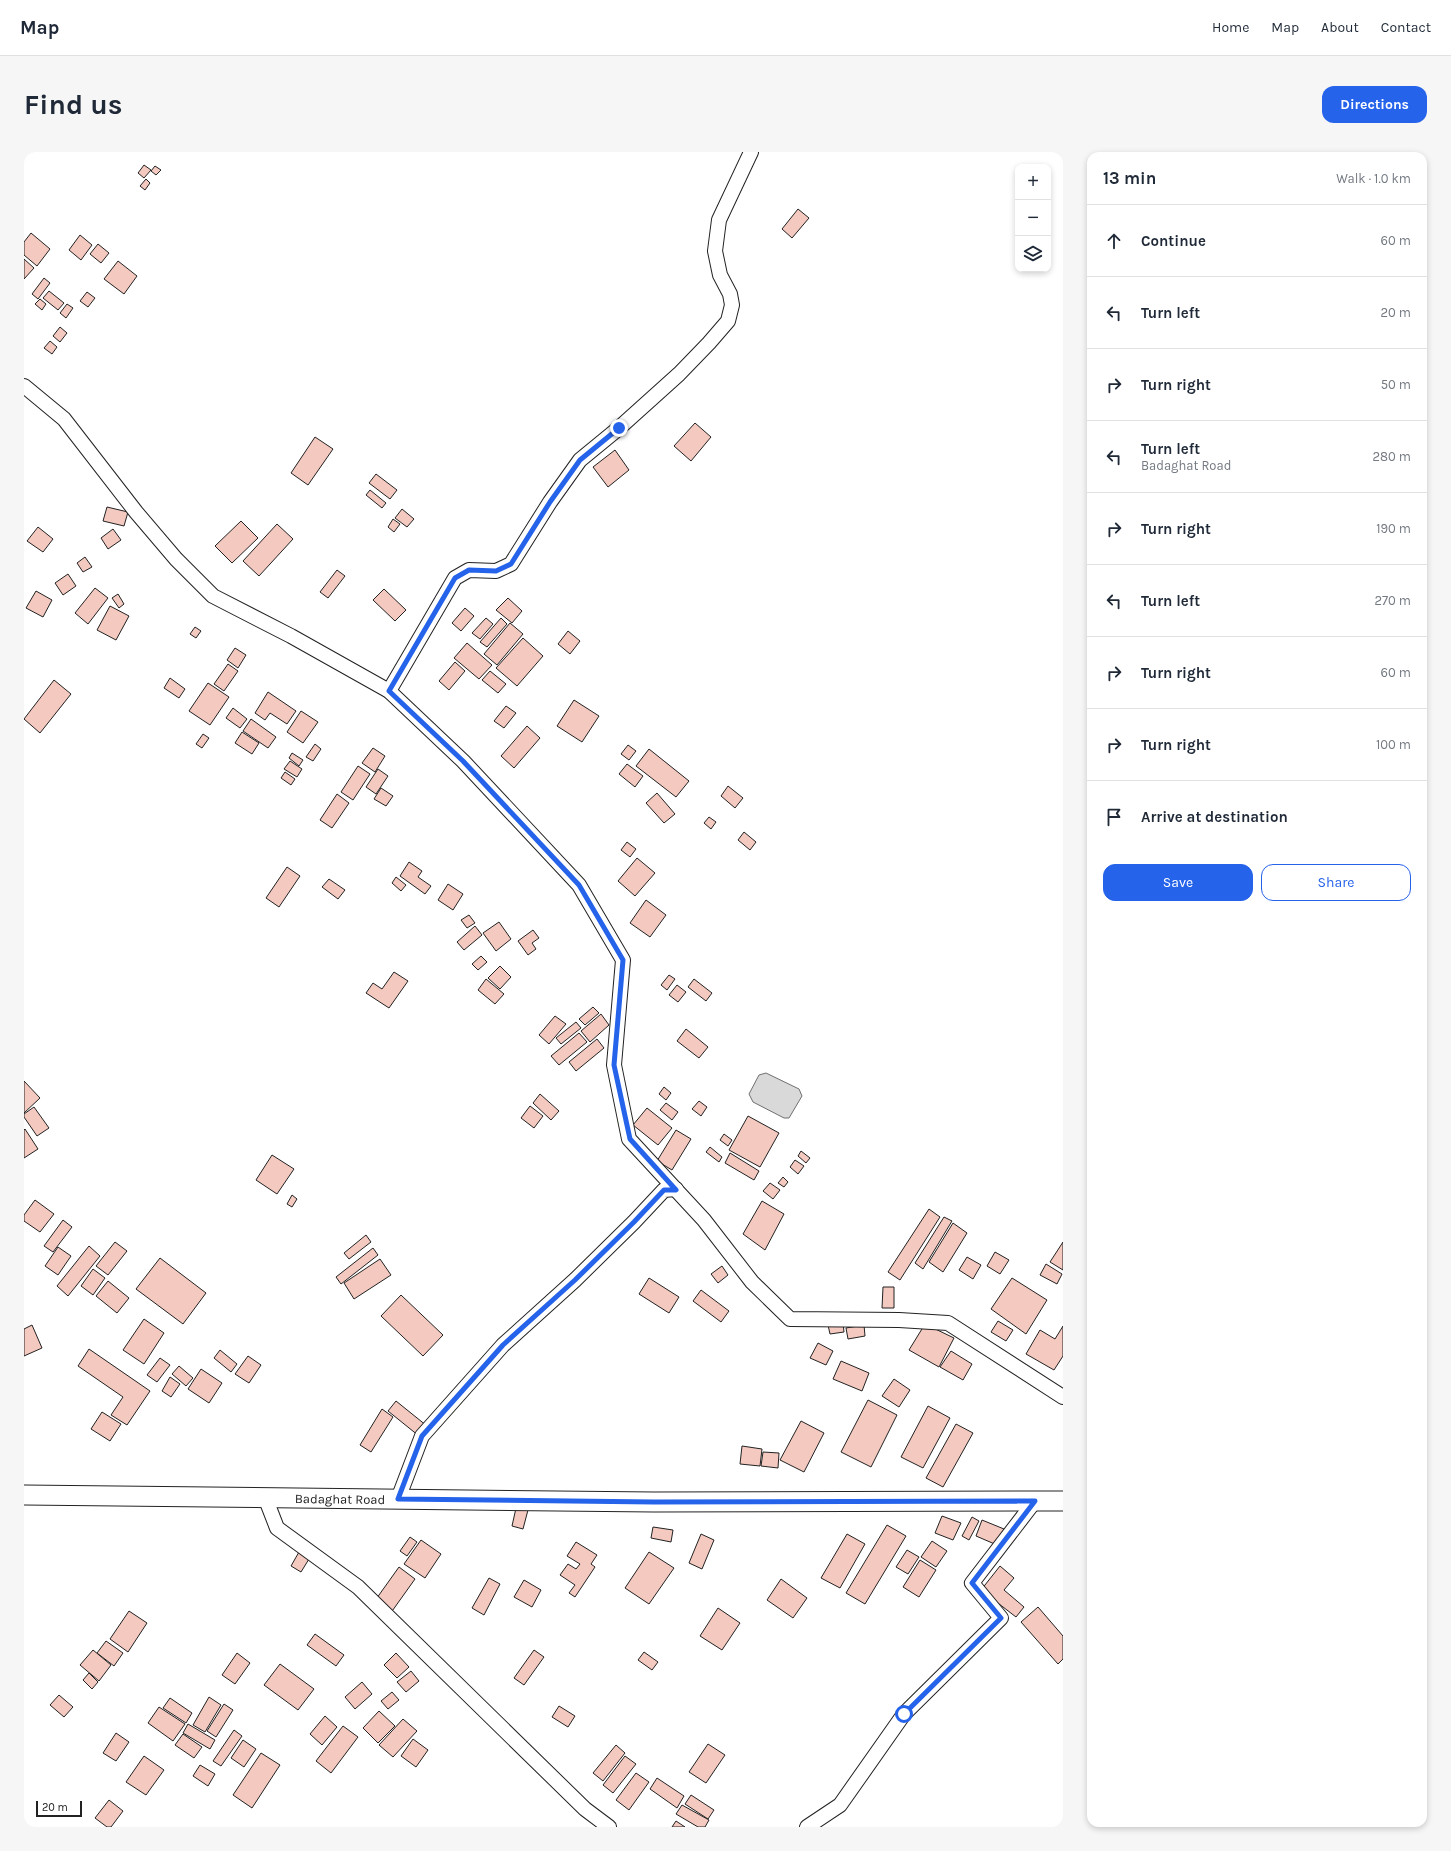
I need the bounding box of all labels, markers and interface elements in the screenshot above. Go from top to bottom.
text: Map [20,17,59,39]
text: Home [1212,19,1249,36]
text: Map [1271,19,1299,36]
text: About [1321,19,1359,36]
text: Contact [1381,19,1431,36]
button: Directions [1322,86,1427,123]
text: Find us [24,88,123,121]
map controls [1015,164,1051,272]
button: + [1015,164,1051,200]
text: 13 min [1103,168,1156,188]
text: Walk · 1.0 km [1336,171,1411,186]
button: − [1015,200,1051,236]
icon: ahead [1103,230,1125,252]
text: Continue [1141,232,1206,250]
text: 60 m [1381,233,1411,248]
button: layers [1015,236,1051,272]
icon: left [1103,302,1125,324]
text: Turn left [1141,304,1200,322]
text: 20 m [1381,305,1411,320]
icon: right [1103,374,1125,396]
text: Turn right [1141,376,1211,394]
text: 50 m [1381,377,1411,392]
route end [610,419,628,437]
text: Turn left [1141,440,1200,458]
icon: left [1103,446,1125,468]
text: 280 m [1373,449,1411,464]
text: Badaghat Road [1141,458,1231,473]
icon: right [1103,518,1125,540]
text: Turn right [1141,520,1211,538]
text: 190 m [1376,521,1411,536]
icon: left [1103,590,1125,612]
text: Turn left [1141,592,1200,610]
text: 270 m [1374,593,1411,608]
icon: right [1103,662,1125,684]
text: Turn right [1141,664,1211,682]
text: 60 m [1381,665,1411,680]
icon: right [1103,734,1125,756]
text: Turn right [1141,736,1211,754]
text: 100 m [1376,737,1411,752]
icon: arrive [1103,806,1125,828]
text: Arrive at destination [1141,808,1288,826]
button: Save [1103,864,1253,901]
button: Share [1261,864,1411,901]
street label: Badaghat Road [295,1491,385,1507]
route start [895,1705,913,1723]
scale bar [36,1799,82,1818]
text: 20 m [42,1801,68,1814]

